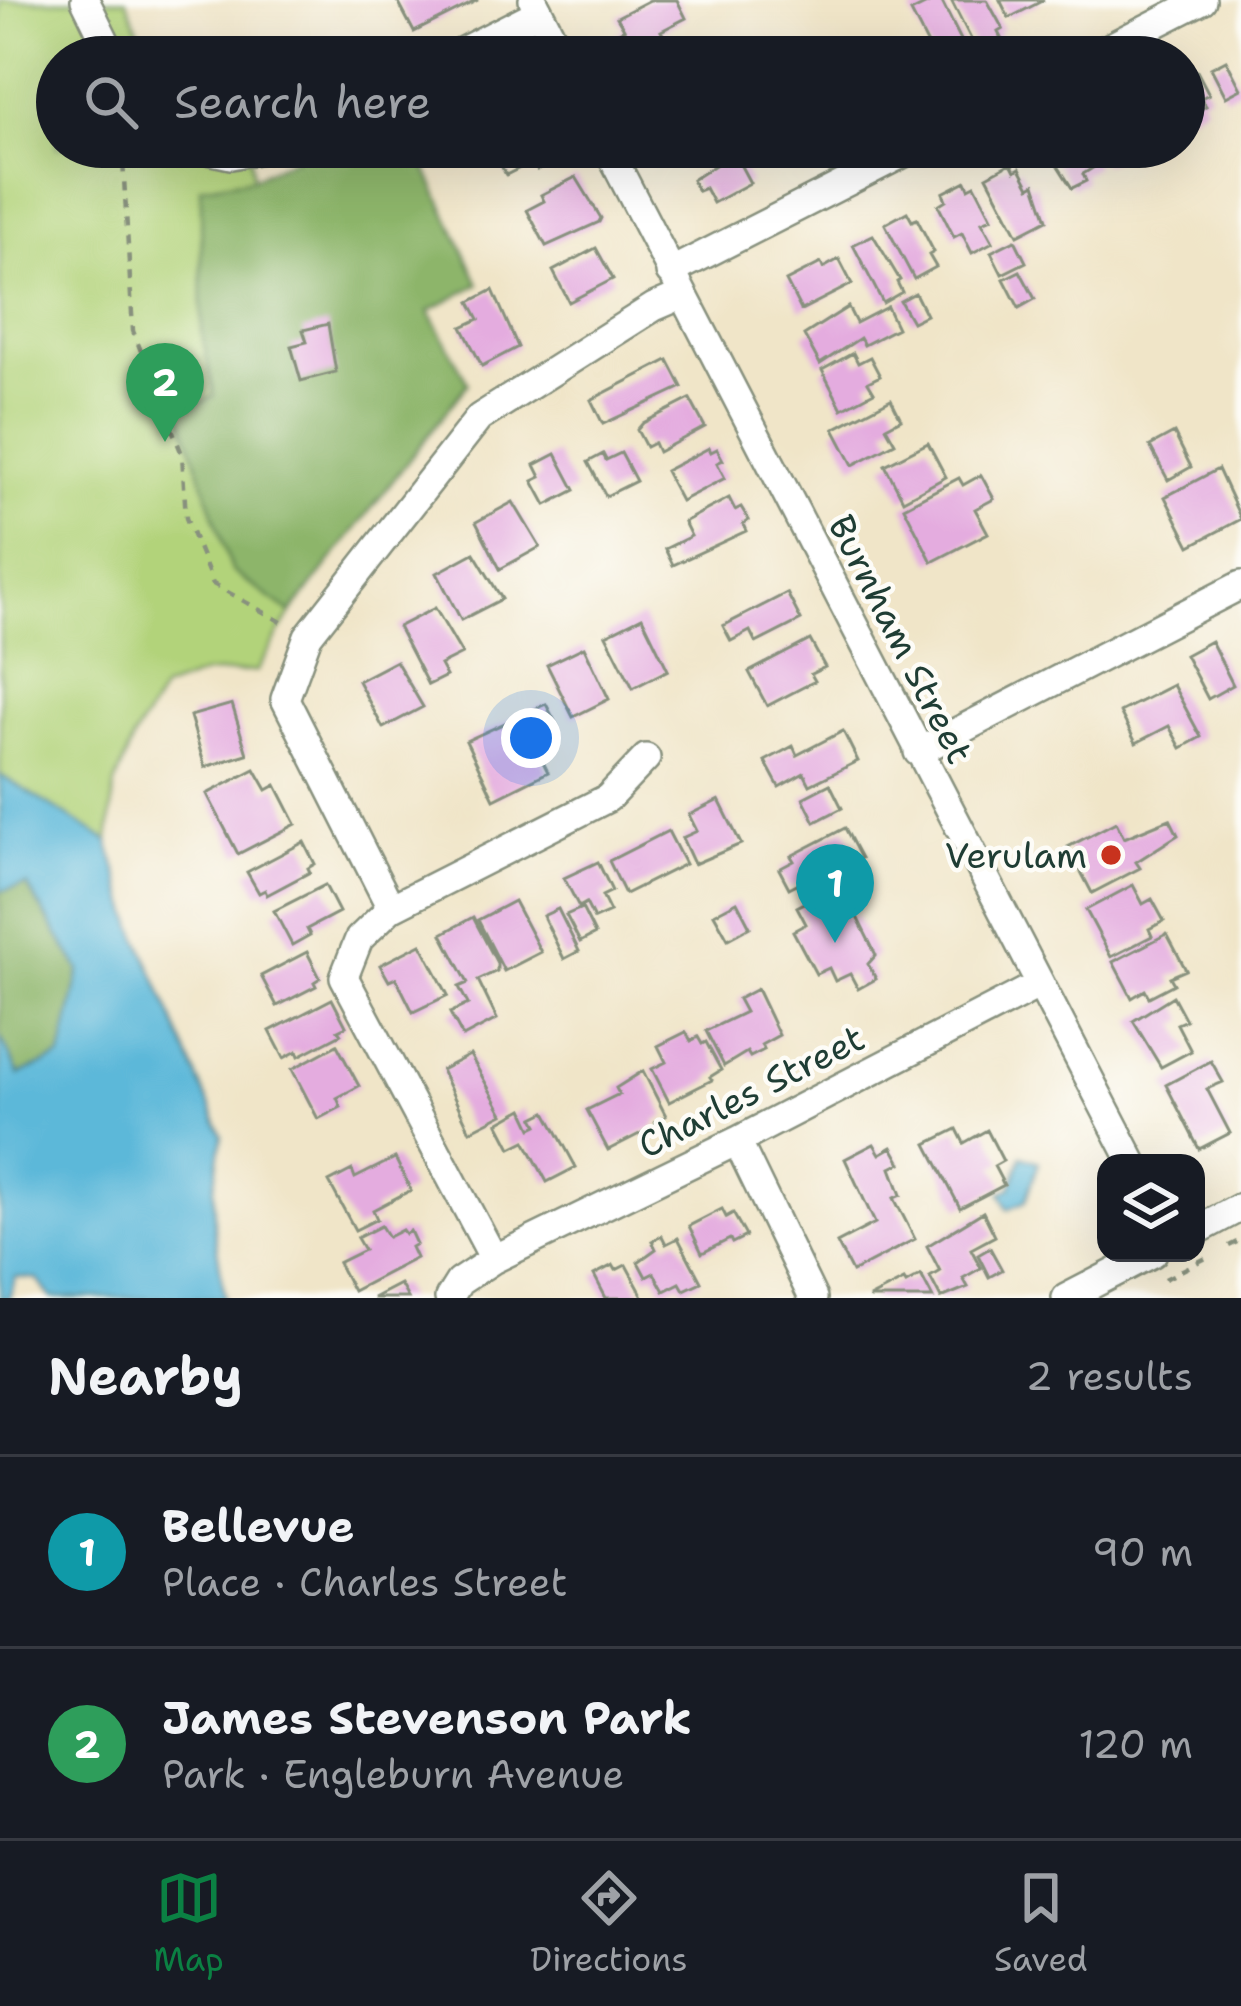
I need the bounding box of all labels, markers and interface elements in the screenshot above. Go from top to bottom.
search box [36,36,1205,168]
icon: search [78,69,144,135]
text: Search here [174,72,431,132]
pin: 2 [126,343,204,442]
street label: Burnham Street [817,507,984,772]
your location [501,708,561,768]
place label: Verulam [945,831,1087,880]
marker: Verulam [1098,842,1124,868]
pin: 1 [796,844,874,943]
street label: Charles Street [630,1013,873,1170]
map controls [1097,1154,1205,1262]
button: layers [1097,1154,1205,1262]
text: Nearby [48,1342,243,1410]
text: 2 results [1026,1350,1193,1402]
text: Bellevue [162,1496,355,1556]
text: 1 [78,1526,96,1578]
text: 90 m [1092,1526,1193,1578]
text: Place · Charles Street [162,1556,568,1608]
text: James Stevenson Park [162,1688,692,1748]
text: 2 [73,1718,101,1770]
text: 120 m [1078,1718,1193,1770]
text: Park · Engleburn Avenue [162,1748,624,1800]
tab: Map [153,1865,224,1982]
tab: Directions [530,1865,688,1982]
tab: Saved [994,1865,1088,1982]

